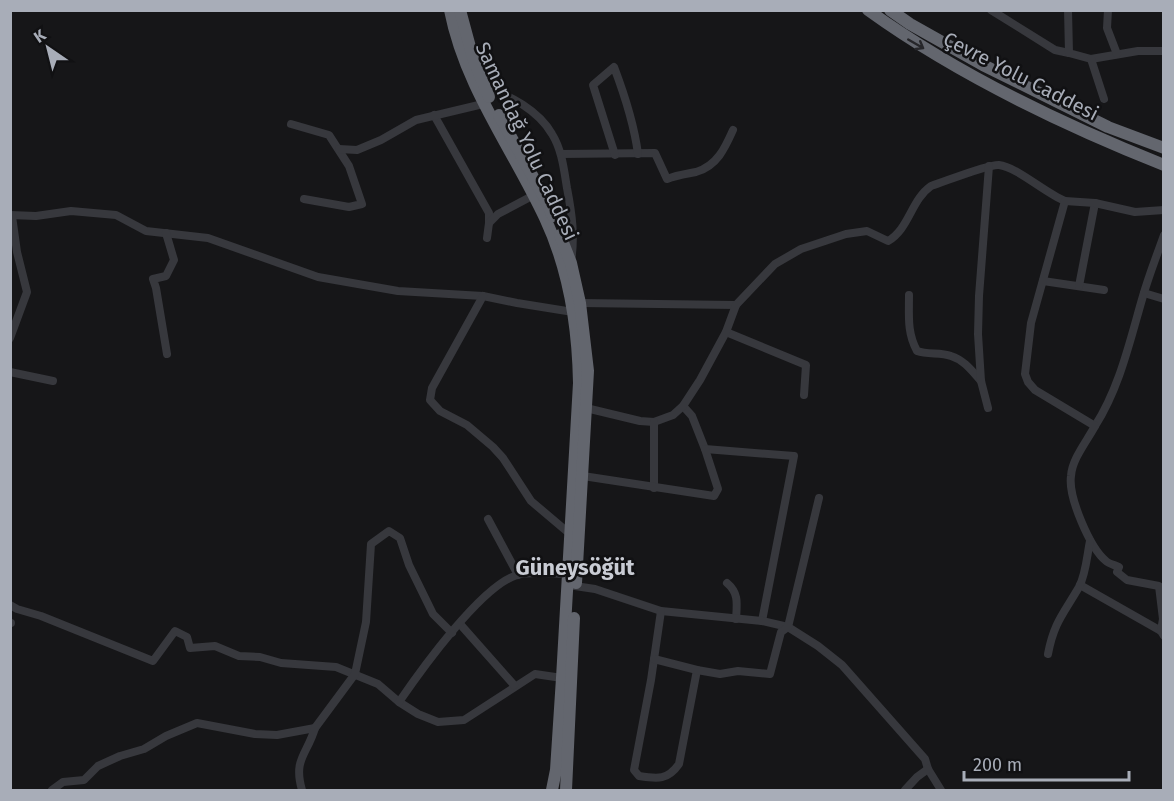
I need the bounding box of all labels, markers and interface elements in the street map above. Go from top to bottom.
north arrow [18,18,78,78]
text: K [30,25,50,47]
street label: Çevre Yolu Caddesi [939,27,1103,126]
street label: Samandağ Yolu Caddesi [471,38,583,244]
one-way arrow [907,38,924,50]
district label: Güneysöğüt [515,554,635,581]
scale bar [964,744,1129,782]
text: 200 m [973,754,1022,776]

